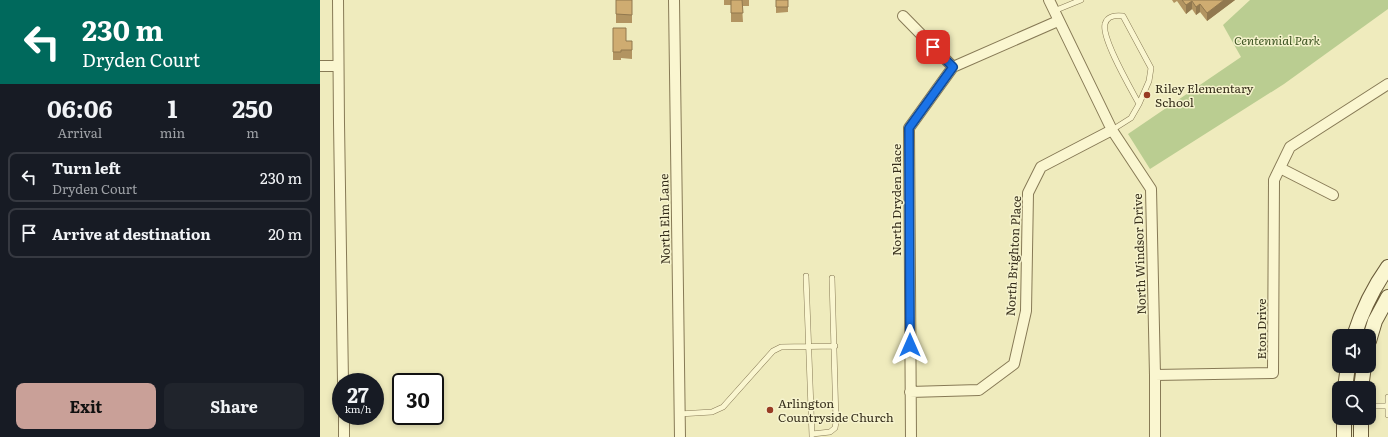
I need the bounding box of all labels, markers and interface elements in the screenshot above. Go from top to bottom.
text: 230 m [82,8,163,50]
icon: left [16,16,68,68]
pin [916,30,950,64]
park label: Centennial Park [1234,31,1320,49]
icon: arrive [922,36,944,58]
text: Dryden Court [82,46,200,73]
place label: Riley Elementary School [1155,79,1254,111]
text: 06:06 [47,90,113,125]
text: 1 [167,90,177,125]
text: 250 [232,90,273,125]
marker: Riley Elementary School [1142,90,1152,100]
text: Arrival [58,123,102,142]
text: min [160,123,185,142]
text: m [246,123,259,142]
street label: North Dryden Place [887,144,905,256]
text: Turn left [52,156,121,179]
icon: left [18,166,40,188]
text: 230 m [260,166,302,189]
street label: North Elm Lane [654,173,674,265]
text: Dryden Court [52,179,137,198]
street label: North Windsor Drive [1128,193,1150,315]
street label: North Brighton Place [1001,195,1025,317]
icon: arrive [18,222,40,244]
text: Arrive at destination [52,222,211,245]
text: 20 m [268,222,302,245]
street label: Eton Drive [1252,298,1270,360]
position arrow [889,324,931,366]
map controls [1332,329,1376,425]
button: sound [1332,329,1376,373]
speed limit sign: 30 [392,373,444,425]
text: 27 [347,379,369,409]
button: search [1332,381,1376,425]
button: Exit [16,383,156,429]
button: Share [164,383,304,429]
place label: Arlington Countryside Church [778,394,894,426]
text: km/h [345,401,371,416]
marker: Arlington Countryside Church [765,405,775,415]

